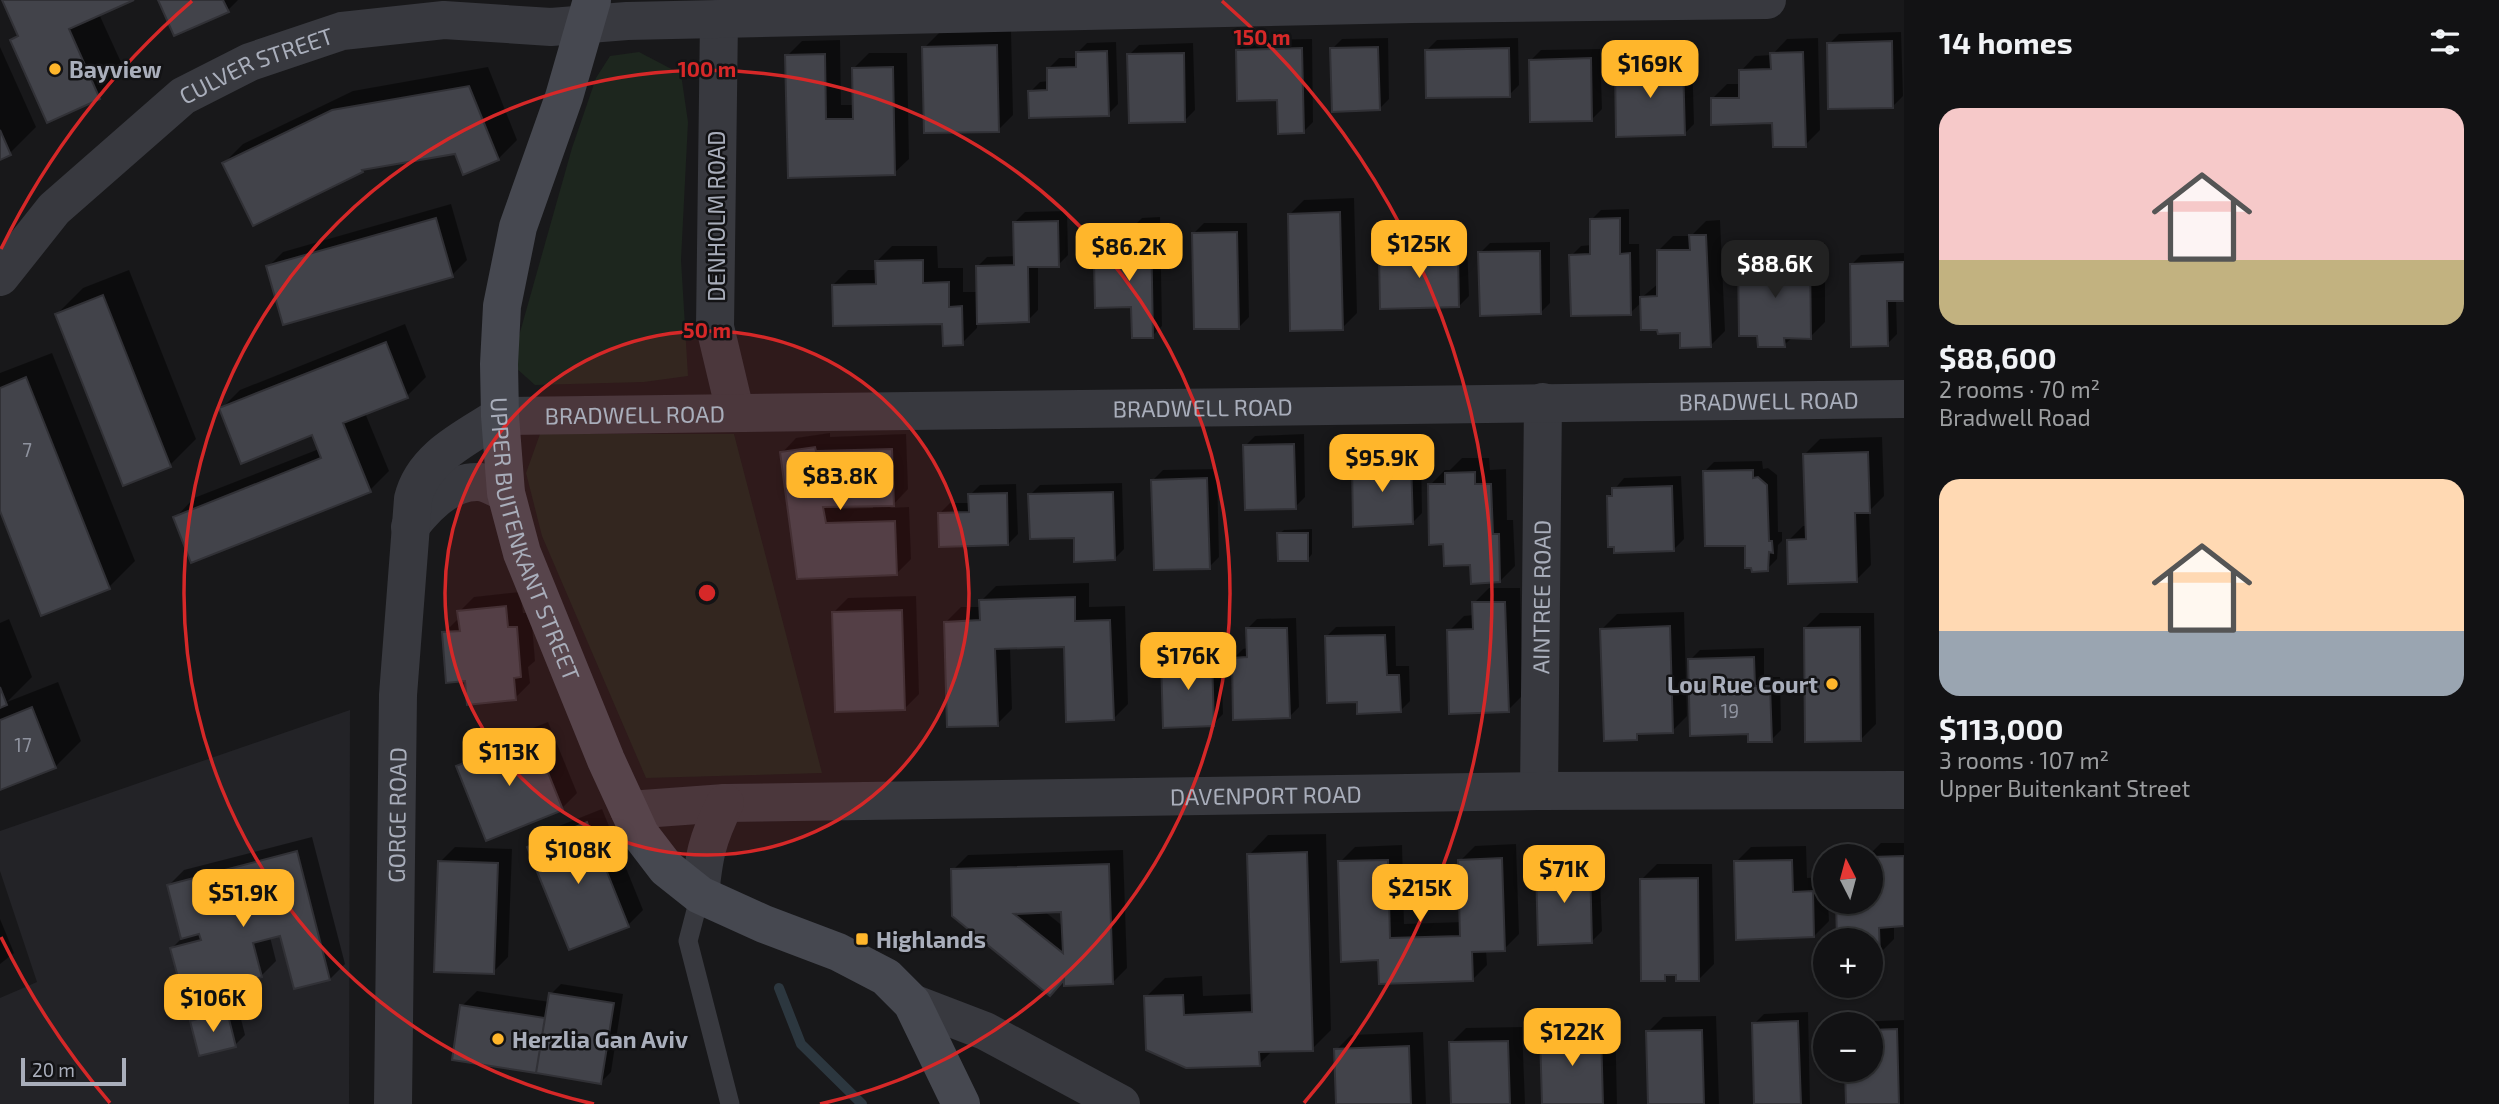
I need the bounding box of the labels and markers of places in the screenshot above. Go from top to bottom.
pin: $169K [1601,41,1699,100]
place label: Bayview [69,55,162,83]
marker: Bayview [47,61,63,77]
pin: $125K [1370,220,1468,280]
pin: $86.2K [1072,224,1186,283]
pin: $88.6K [1718,240,1832,300]
pin: $95.9K [1325,434,1439,494]
pin: $83.8K [783,452,897,512]
centre of rings [695,581,719,605]
pin: $176K [1139,632,1237,692]
place label: Lou Rue Court [1667,670,1818,698]
marker: Lou Rue Court [1824,676,1840,692]
pin: $113K [460,728,558,788]
pin: $108K [529,826,627,886]
pin: $71K [1523,846,1605,905]
pin: $215K [1371,864,1469,924]
pin: $51.9K [186,870,300,929]
place label: Highlands [876,925,986,953]
marker: Highlands [854,931,870,947]
pin: $106K [164,974,262,1034]
pin: $122K [1523,1009,1621,1068]
place label: Herzlia Gan Aviv [512,1025,688,1053]
marker: Herzlia Gan Aviv [490,1031,506,1047]

